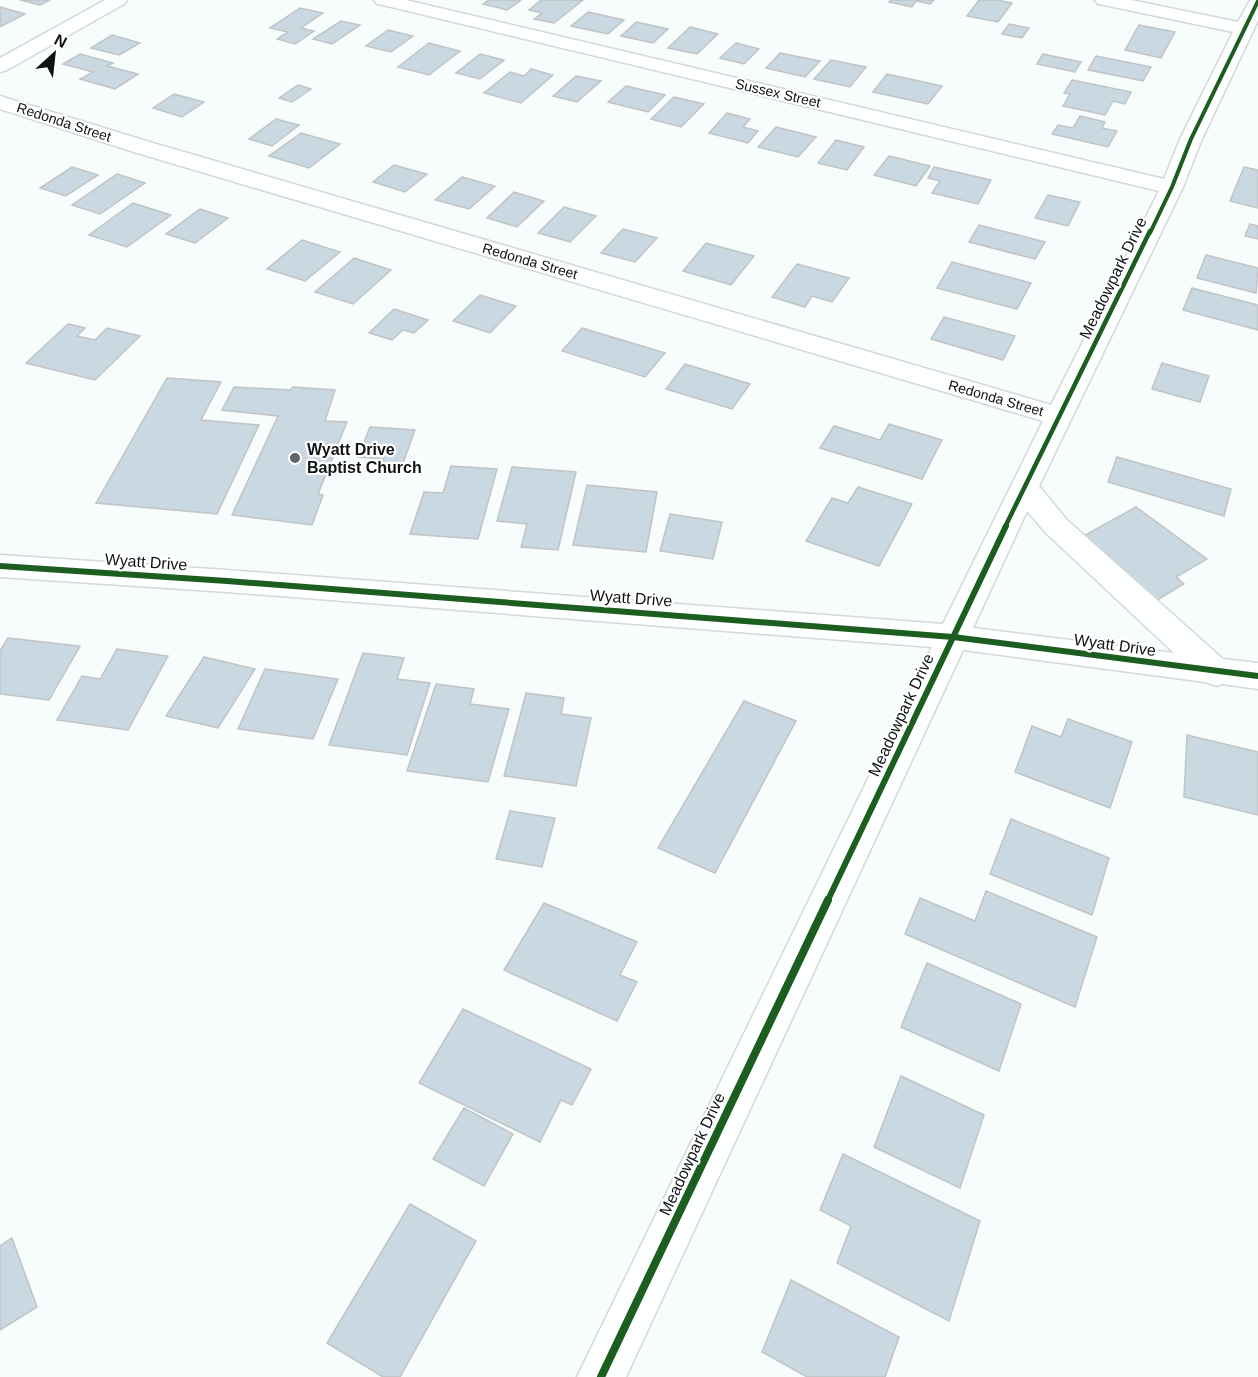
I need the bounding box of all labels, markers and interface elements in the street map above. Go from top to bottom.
north arrow [24,24,84,84]
text: N [52,31,70,51]
street label: Sussex Street [734,75,822,111]
street label: Redonda Street [15,99,113,145]
street label: Meadowpark Drive [1076,214,1150,342]
street label: Redonda Street [481,240,579,282]
street label: Redonda Street [947,377,1045,419]
place label: Wyatt Drive Baptist Church [307,441,422,476]
marker: Wyatt Drive Baptist Church [288,451,302,465]
street label: Wyatt Drive [104,551,188,573]
street label: Wyatt Drive [589,587,673,609]
street label: Wyatt Drive [1073,631,1157,659]
street label: Meadowpark Drive [865,651,937,779]
street label: Meadowpark Drive [656,1090,728,1218]

